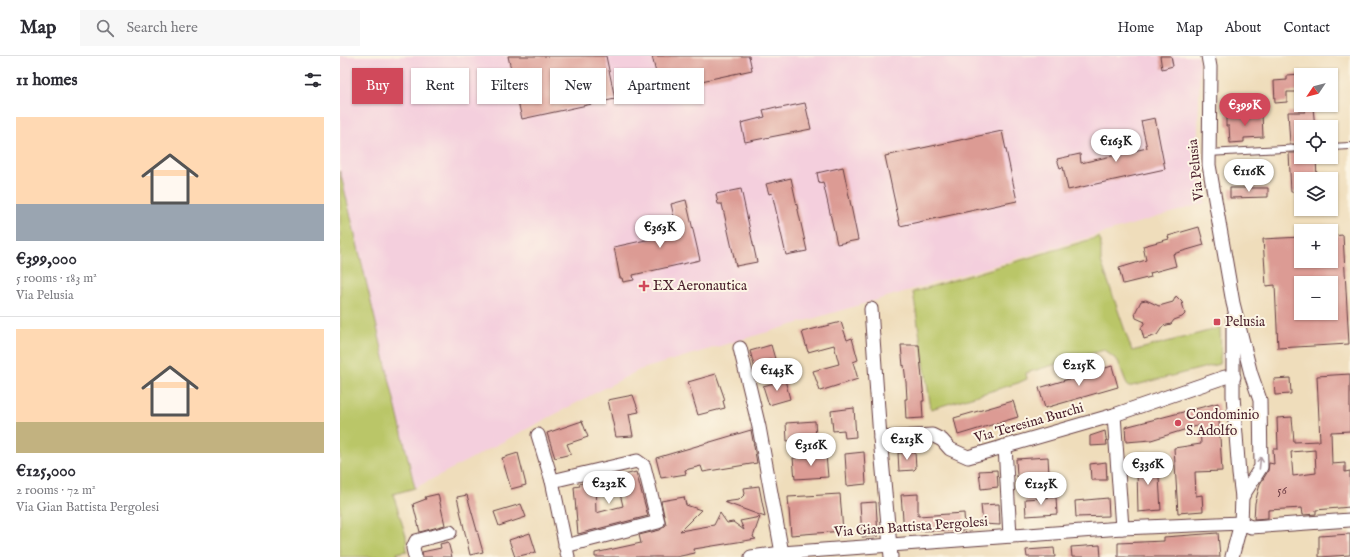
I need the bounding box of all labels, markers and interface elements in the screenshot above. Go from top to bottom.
search box [80,10,360,46]
text: Map [20,16,56,40]
icon: search [94,17,116,39]
text: Search here [126,18,198,37]
text: Home [1118,19,1154,37]
text: Map [1176,19,1203,37]
text: About [1225,19,1261,37]
text: Contact [1283,19,1330,37]
chip: Buy [352,68,403,104]
chip: Rent [411,68,469,104]
chip: Filters [477,68,542,104]
chip: New [550,68,606,104]
chip: Apartment [614,68,704,104]
north arrow [1294,68,1338,112]
map controls [1294,68,1338,320]
icon: filters [302,69,324,91]
text: 11 homes [16,70,77,91]
pin: €399K [1217,93,1273,127]
text: €399K [1228,97,1262,114]
button: locate [1294,120,1338,164]
pin: €163K [1088,129,1144,163]
text: €163K [1100,133,1132,150]
street label: Via Pelusia [1184,137,1208,203]
icon: home [134,143,206,215]
pin: €116K [1221,159,1277,193]
text: €116K [1233,163,1265,180]
button: layers [1294,172,1338,216]
pin: €363K [632,215,688,249]
text: €363K [644,219,676,236]
button: + [1294,224,1338,268]
text: €399,000 [16,249,77,270]
text: 5 rooms · 183 m² [16,270,97,287]
button: − [1294,276,1338,320]
place label: EX Aeronautica [653,277,748,295]
marker: EX Aeronautica [638,280,650,292]
text: Via Pelusia [16,287,74,304]
place label: Pelusia [1225,313,1266,331]
marker: Pelusia [1212,317,1222,327]
pin: €215K [1051,353,1107,387]
icon: home [134,355,206,427]
text: €215K [1063,357,1095,374]
pin: €143K [749,358,805,392]
text: €143K [760,362,794,379]
street label: Via Teresina Burchi [971,399,1086,448]
place label: Condominio S.Adolfo [1186,406,1260,440]
marker: Condominio S.Adolfo [1173,418,1183,428]
pin: €213K [879,427,935,461]
text: €213K [891,431,923,448]
pin: €316K [783,433,839,467]
text: €316K [795,437,827,454]
pin: €336K [1120,452,1176,486]
text: €336K [1132,456,1164,473]
one-way arrow [1256,457,1263,470]
text: €125,000 [16,461,76,482]
pin: €232K [581,471,637,505]
pin: €125K [1013,472,1069,506]
text: €232K [592,475,626,492]
text: €125K [1025,476,1057,493]
text: 2 rooms · 72 m² [16,482,96,499]
house number: 56 [1277,483,1288,498]
text: Via Gian Battista Pergolesi [16,499,159,516]
street label: Via Gian Battista Pergolesi [832,513,989,541]

